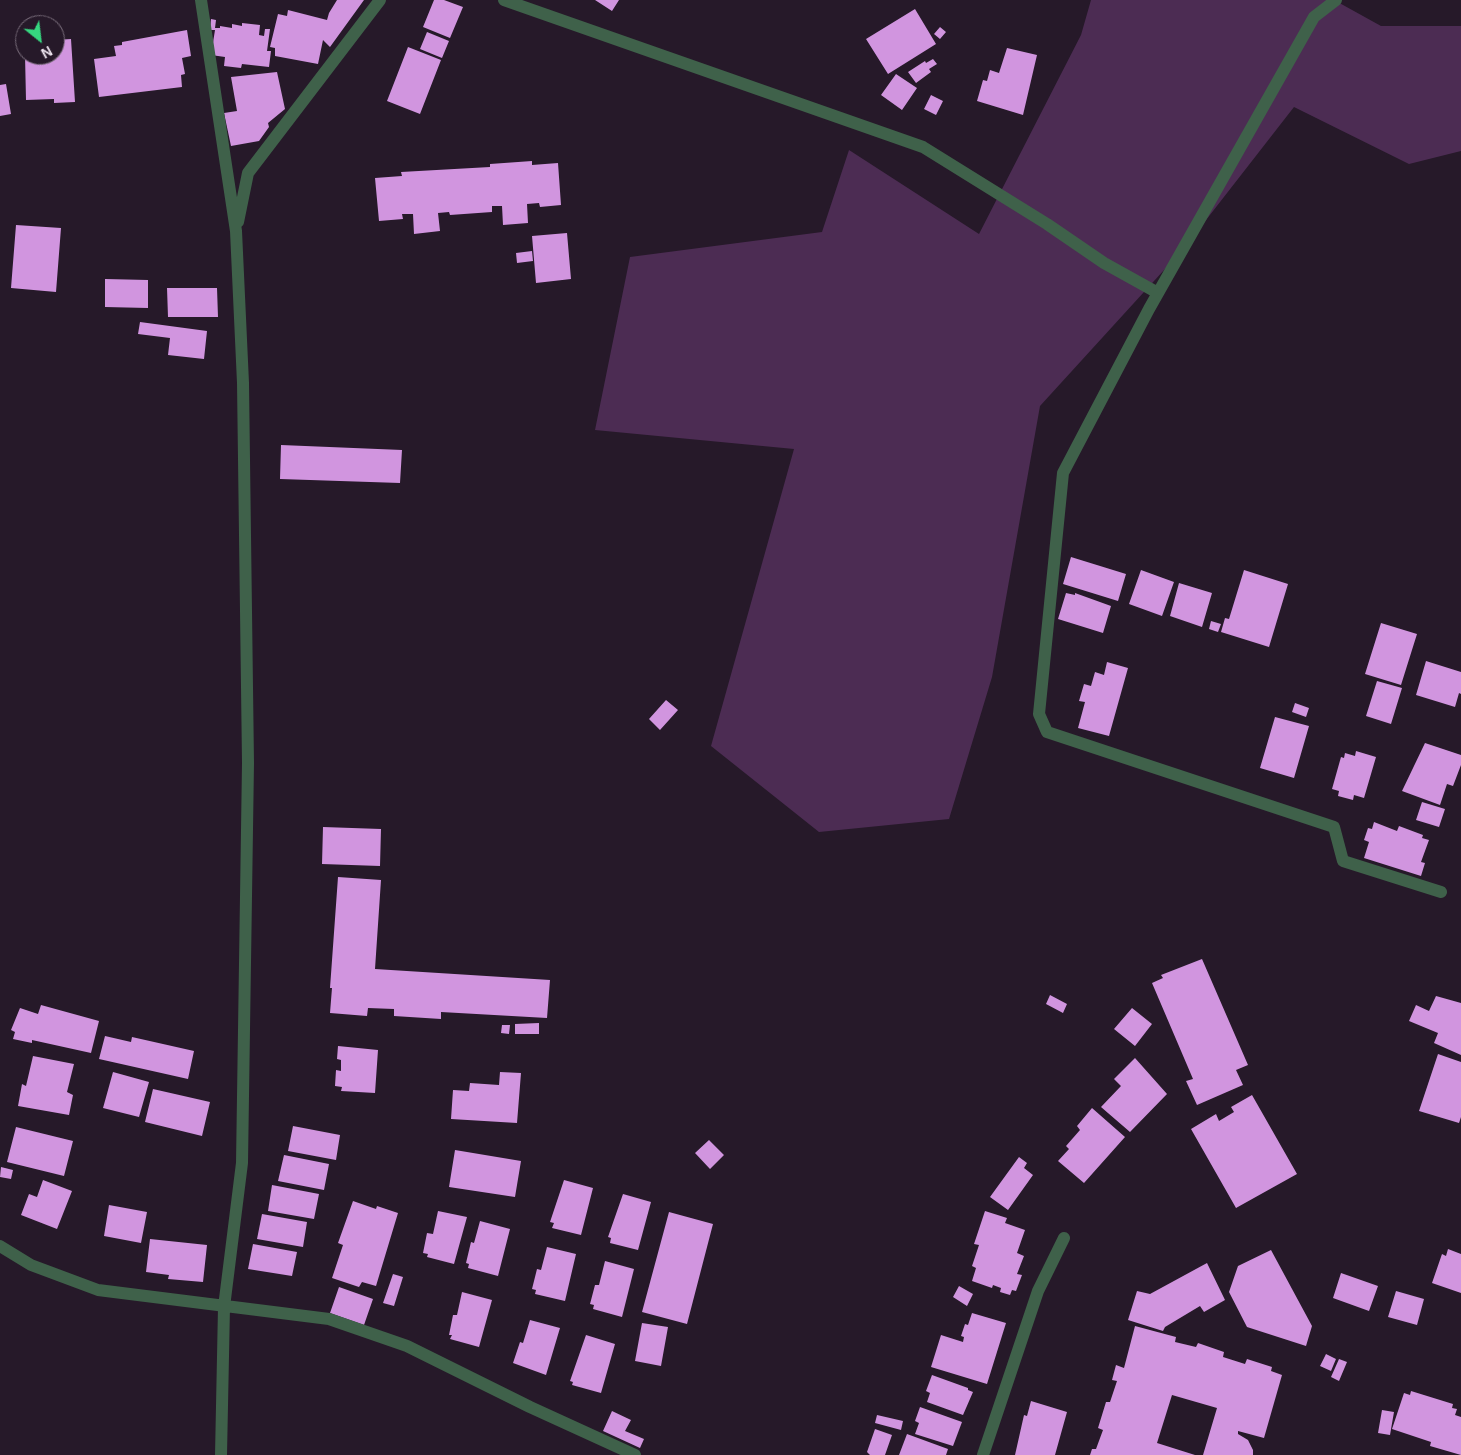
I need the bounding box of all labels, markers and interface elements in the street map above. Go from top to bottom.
north arrow [15,15,65,65]
text: N [38,43,55,62]

